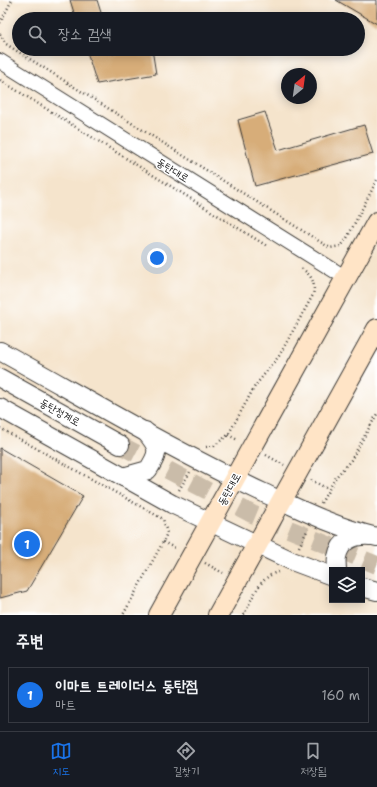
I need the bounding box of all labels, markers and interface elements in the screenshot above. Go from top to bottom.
search box [12,12,365,56]
icon: search [26,23,48,45]
text: 장소 검색 [58,24,111,44]
north arrow [281,68,317,104]
street label: 동탄대로 [154,155,192,186]
your location [147,248,167,268]
street label: 동탄청계로 [37,395,83,430]
street label: 동탄대로 [214,470,245,508]
pin: 1 [14,529,40,559]
map controls [329,567,365,603]
button: layers [329,567,365,603]
text: 주변 [16,630,43,652]
text: 이마트 트레이더스 동탄점 [55,676,198,696]
text: 1 [27,687,33,704]
text: 160 m [322,687,360,704]
text: 마트 [55,696,76,713]
tab: 지도 [50,740,72,779]
tab: 길찾기 [173,740,200,779]
tab: 저장됨 [300,740,327,779]

